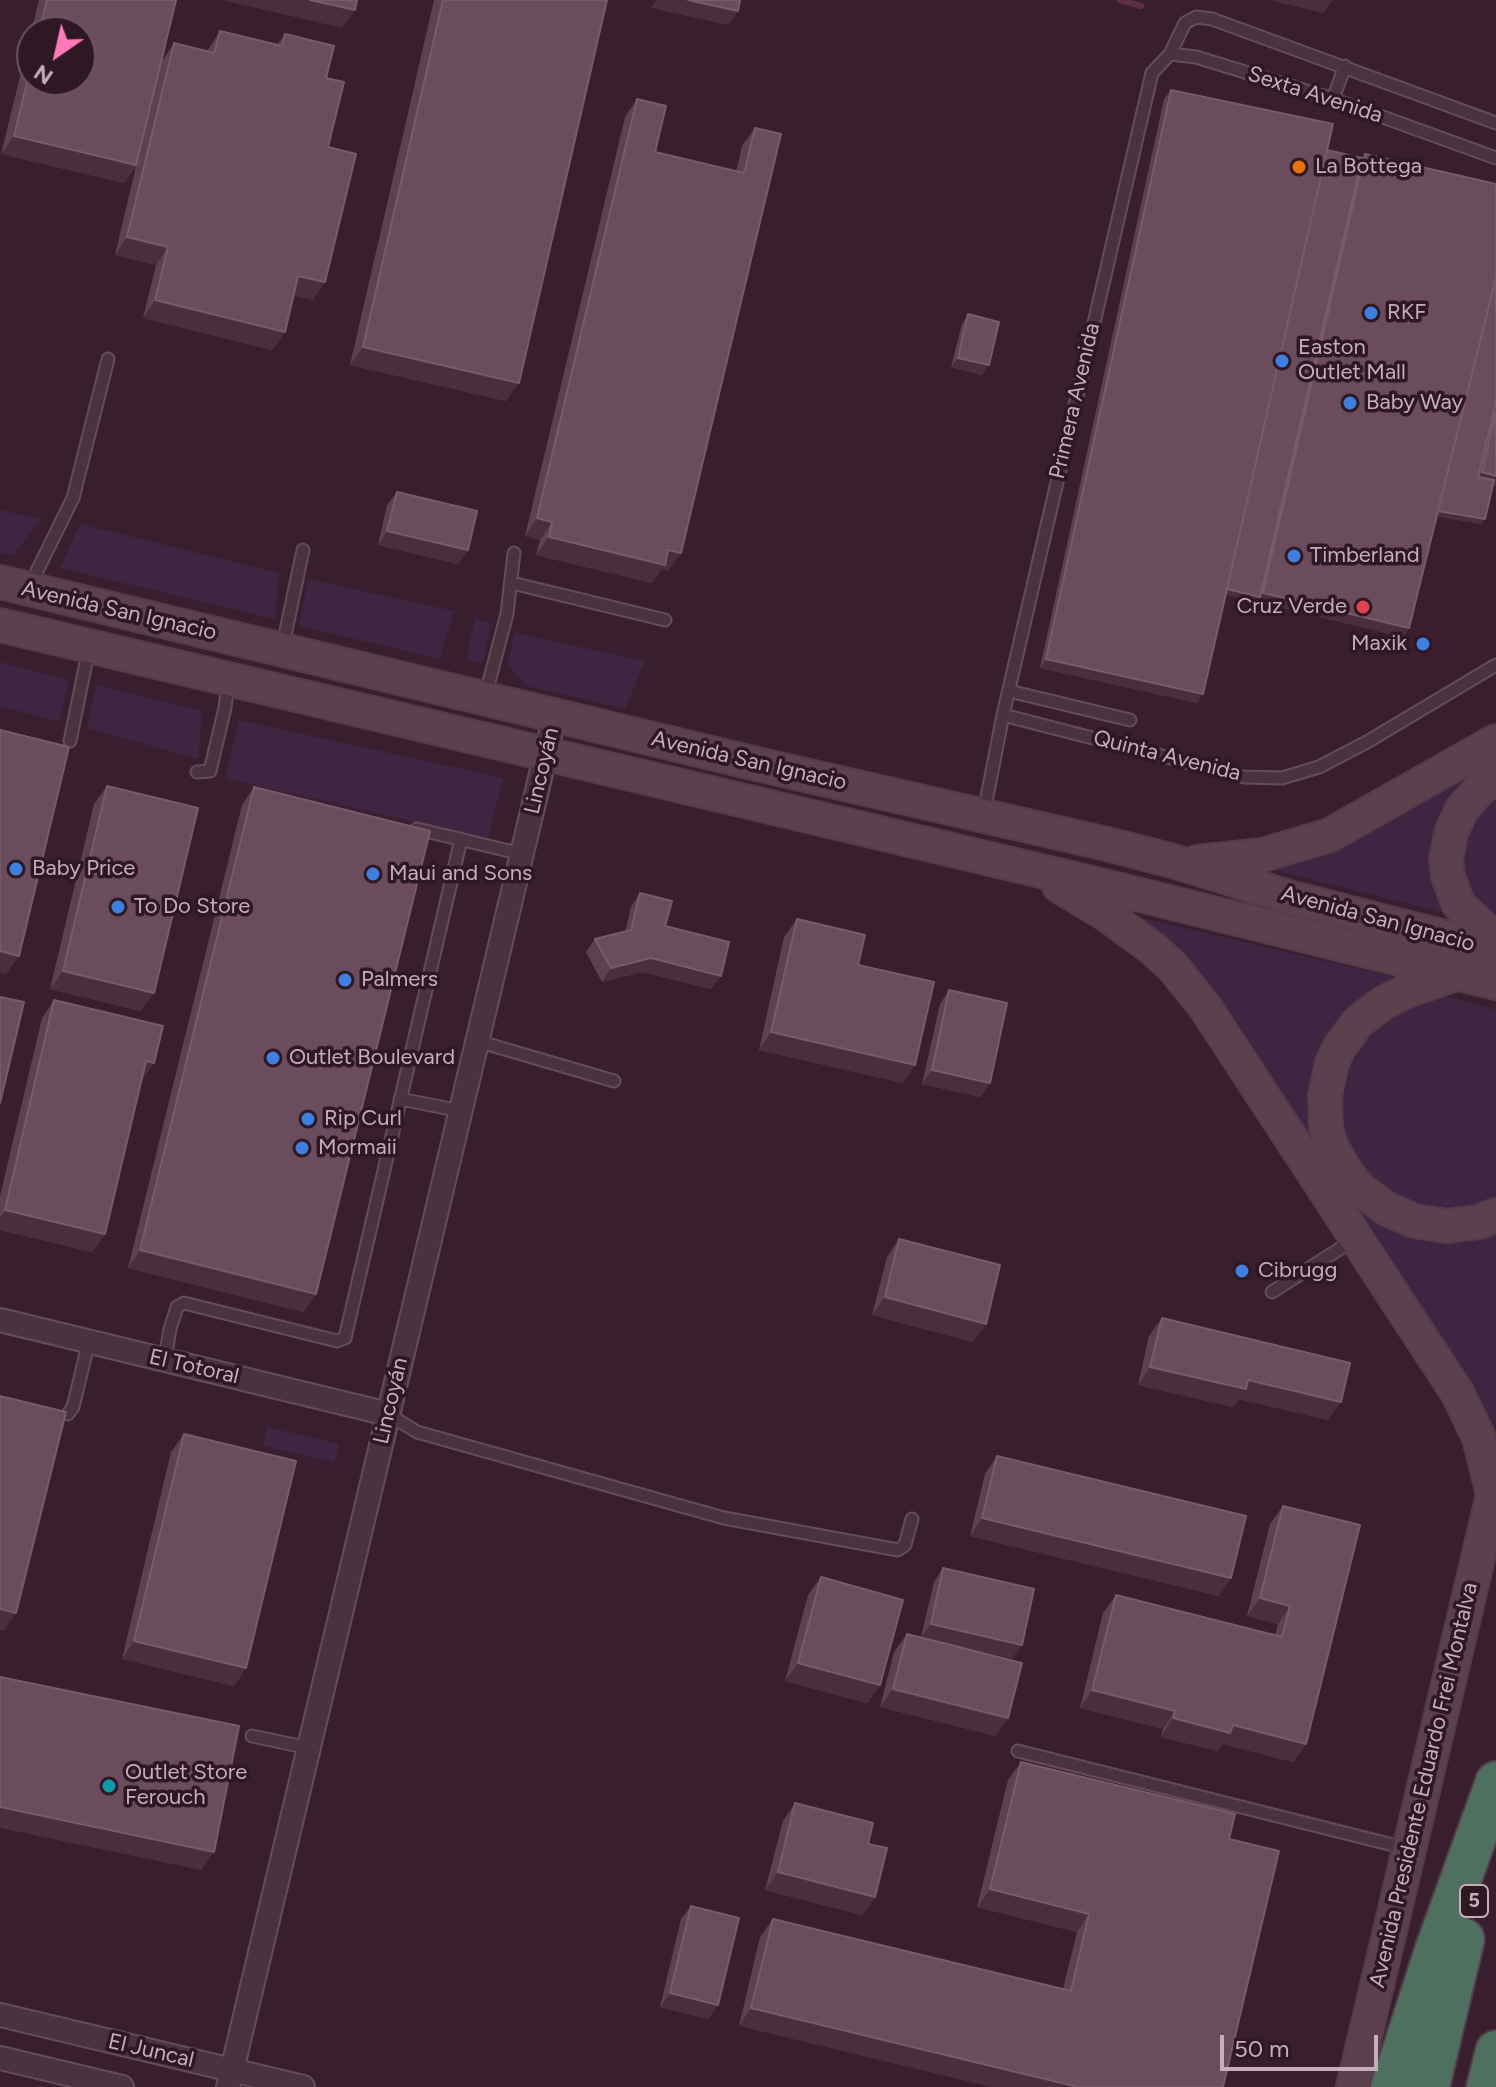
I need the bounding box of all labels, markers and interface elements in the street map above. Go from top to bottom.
north arrow [16,16,96,96]
text: N [29,59,58,91]
street label: Sexta Avenida [1244,61,1386,129]
place label: La Bottega [1315,154,1422,180]
marker: La Bottega [1290,158,1308,176]
place label: RKF [1387,300,1426,326]
marker: RKF [1362,304,1380,322]
street label: Primera Avenida [1044,320,1106,482]
place label: Easton Outlet Mall [1298,335,1406,386]
marker: Easton Outlet Mall [1273,352,1291,370]
place label: Baby Way [1366,390,1463,416]
marker: Baby Way [1341,394,1359,412]
place label: Timberland [1310,543,1420,569]
marker: Timberland [1285,547,1303,565]
street label: Avenida San Ignacio [19,576,219,646]
place label: Cruz Verde [1236,594,1347,620]
marker: Cruz Verde [1354,598,1372,616]
place label: Maxik [1351,631,1407,657]
marker: Maxik [1414,635,1432,653]
street label: Lincoyán [519,725,565,817]
street label: Quinta Avenida [1091,725,1243,787]
street label: Avenida San Ignacio [649,726,849,796]
place label: Baby Price [32,856,135,882]
marker: Baby Price [7,860,25,878]
place label: Maui and Sons [389,861,532,887]
marker: Maui and Sons [364,865,382,883]
street label: Avenida San Ignacio [1278,880,1478,958]
place label: To Do Store [134,894,250,920]
marker: To Do Store [109,898,127,916]
place label: Palmers [361,967,438,993]
marker: Palmers [336,971,354,989]
place label: Outlet Boulevard [289,1045,455,1071]
marker: Outlet Boulevard [264,1049,282,1067]
place label: Rip Curl [324,1106,402,1132]
marker: Rip Curl [299,1110,317,1128]
place label: Mormaii [318,1135,397,1161]
marker: Mormaii [293,1139,311,1157]
place label: Cibrugg [1258,1258,1337,1284]
marker: Cibrugg [1233,1262,1251,1280]
street label: El Totoral [147,1344,241,1390]
street label: Lincoyán [368,1355,414,1447]
street label: Avenida Presidente Eduardo Frei Montalva [1364,1580,1484,1990]
place label: Outlet Store Ferouch [125,1760,247,1812]
marker: Outlet Store Ferouch [100,1777,118,1795]
road number: 5 [1460,1885,1488,1917]
scale bar [1224,2019,1382,2069]
street label: El Juncal [106,2028,196,2074]
text: 50 m [1234,2034,1290,2063]

